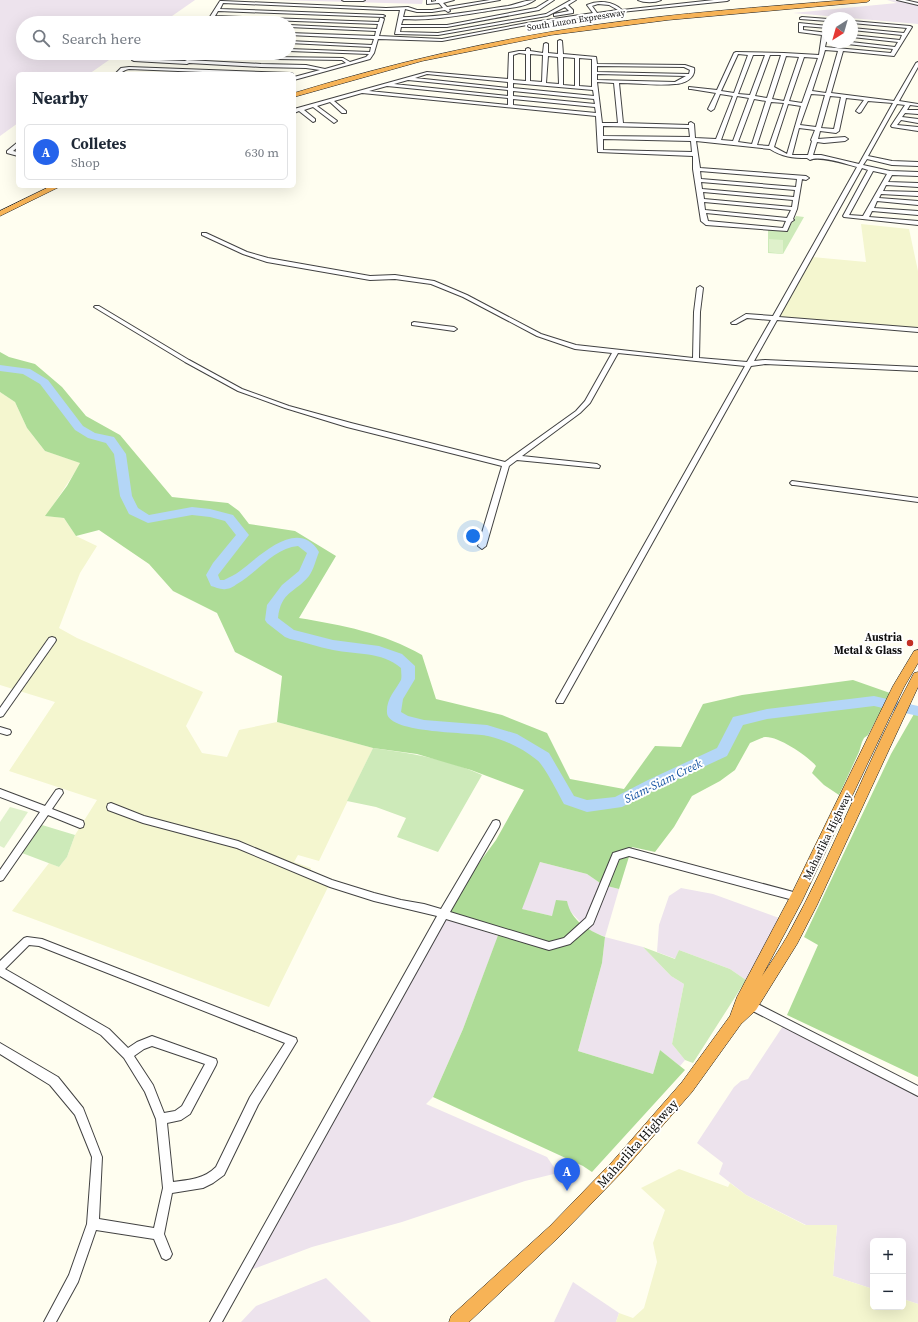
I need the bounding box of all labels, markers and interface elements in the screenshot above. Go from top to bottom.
street label: South Luzon Expressway [526,6,626,34]
north arrow [822,12,858,48]
search box [16,16,296,60]
icon: search [30,27,52,49]
text: Search here [62,28,141,49]
text: Nearby [32,86,88,110]
text: Colletes [71,133,126,154]
text: A [42,144,50,161]
text: 630 m [245,144,279,161]
text: Shop [71,154,100,171]
your location [463,526,483,546]
place label: Austria Metal & Glass [834,630,902,658]
marker: Austria Metal & Glass [905,638,915,648]
water label: Siam-Siam Creek [621,755,705,807]
street label: Maharlika Highway [800,790,855,883]
street label: Maharlika Highway [593,1095,682,1191]
pin: A [554,1158,580,1191]
map controls [870,1238,906,1310]
button: + [870,1238,906,1274]
button: − [870,1274,906,1310]

